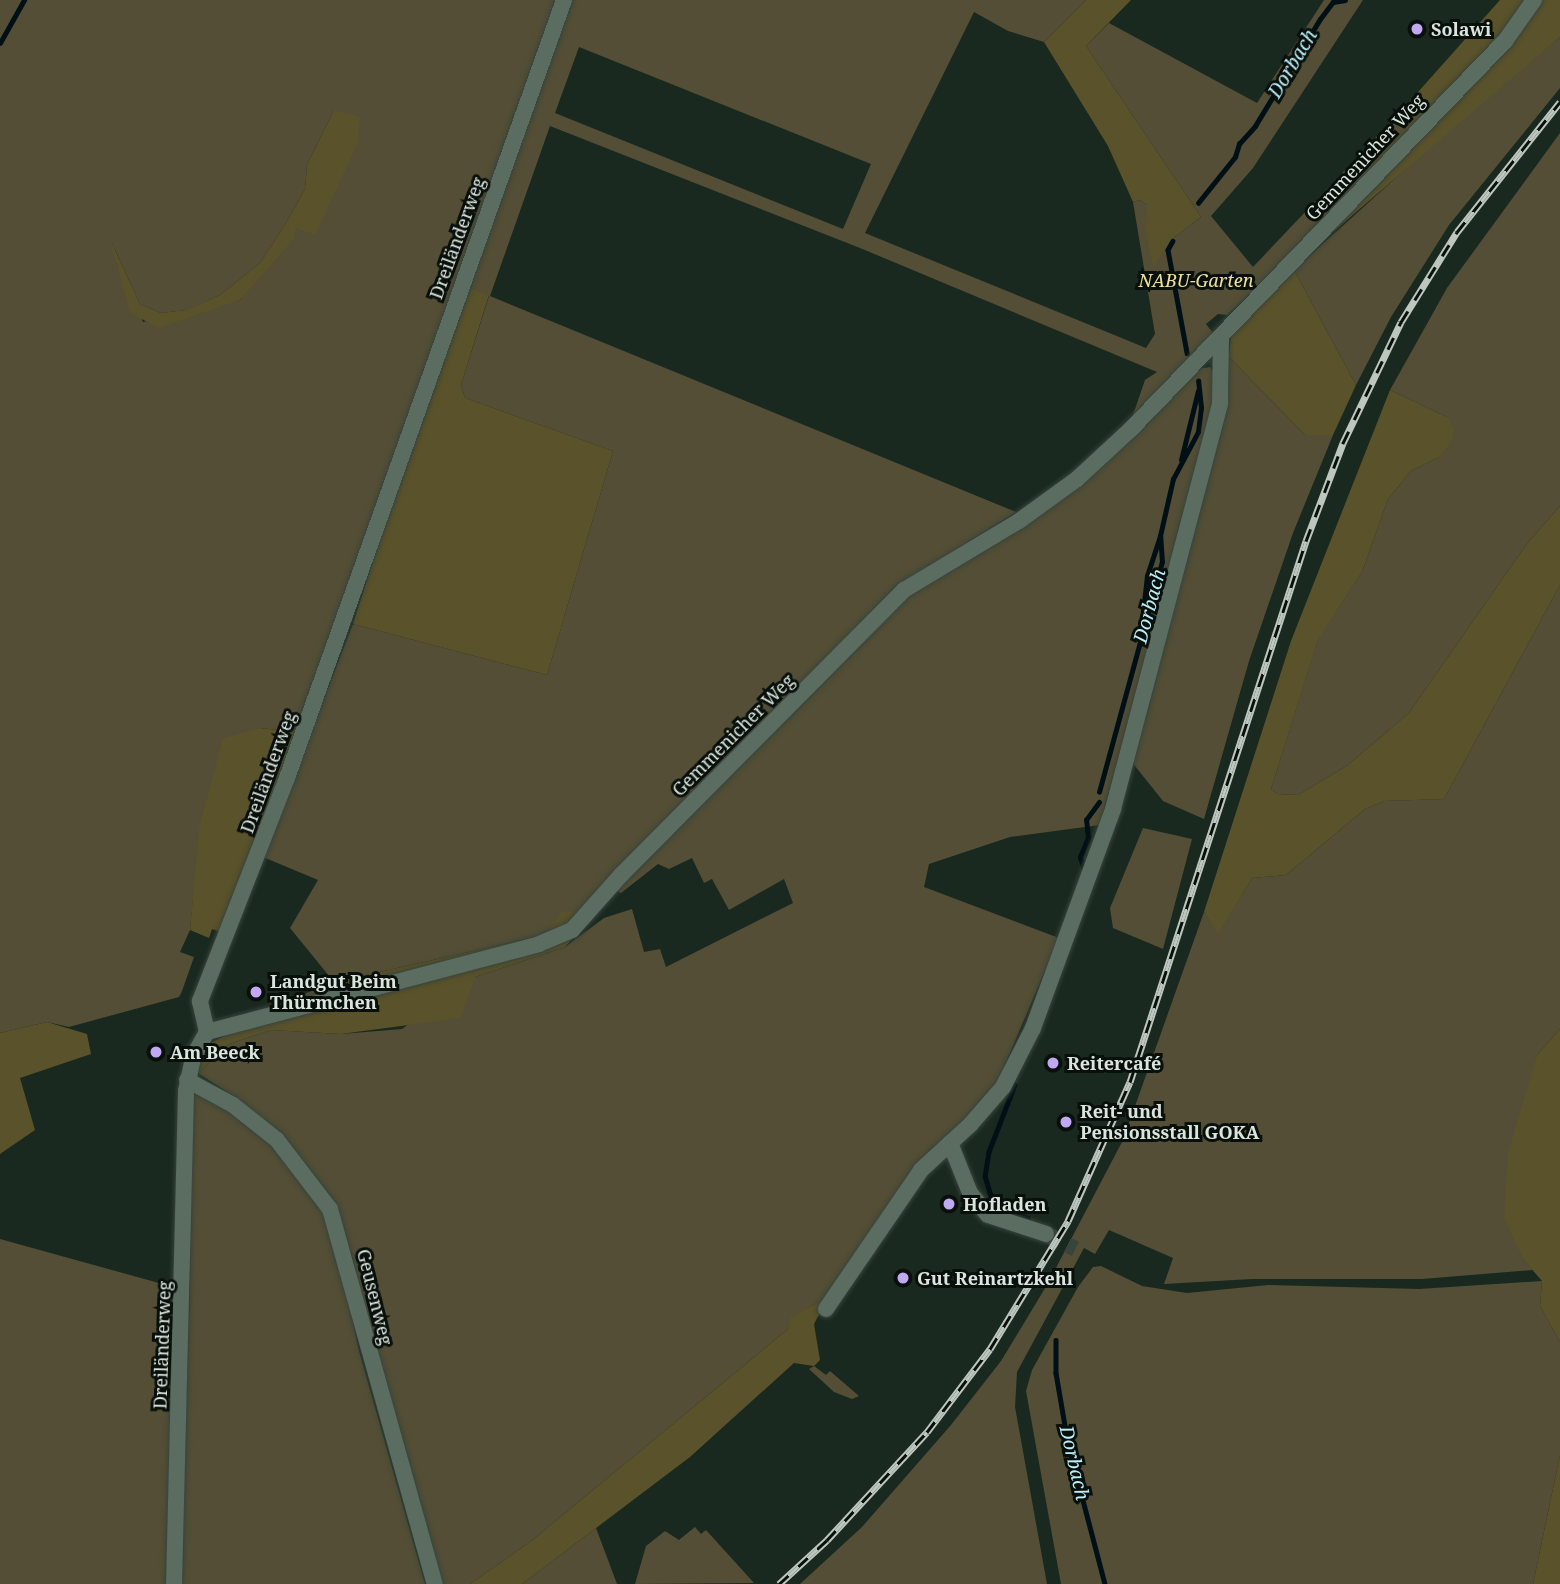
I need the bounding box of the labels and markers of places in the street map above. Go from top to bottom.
place label: Solawi [1431,18,1491,40]
marker: Solawi [1409,21,1425,37]
place label: Landgut Beim Thürmchen [270,971,397,1014]
marker: Landgut Beim Thürmchen [248,984,264,1000]
place label: Am Beeck [170,1041,260,1063]
marker: Am Beeck [148,1044,164,1060]
place label: Reitercafé [1067,1052,1161,1074]
marker: Reitercafé [1045,1055,1061,1071]
place label: Reit- und Pensionsstall GOKA [1080,1101,1259,1144]
marker: Reit- und Pensionsstall GOKA [1058,1114,1074,1130]
place label: Hofladen [963,1193,1047,1215]
marker: Hofladen [941,1196,957,1212]
place label: Gut Reinartzkehl [917,1267,1073,1289]
marker: Gut Reinartzkehl [895,1270,911,1286]

